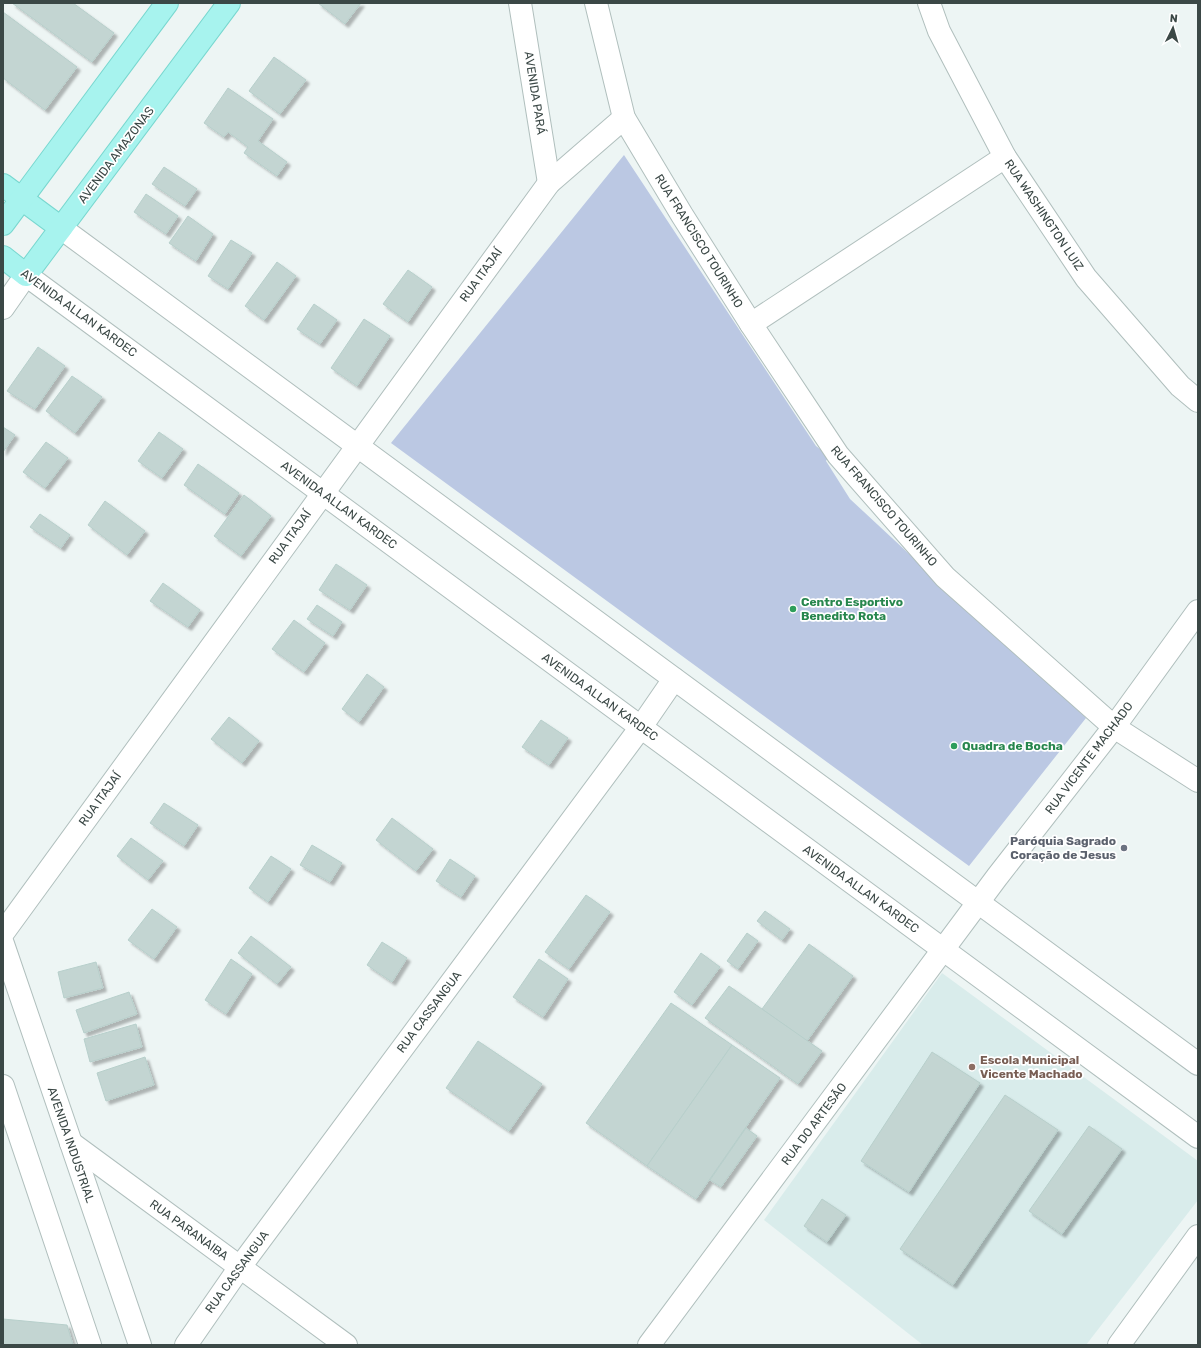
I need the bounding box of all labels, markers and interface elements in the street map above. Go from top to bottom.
north arrow [1153,8,1193,48]
text: N [1169,12,1178,25]
street label: AVENIDA PARÁ [522,50,548,136]
street label: AVENIDA AMAZONAS [75,104,157,206]
street label: RUA WASHINGTON LUIZ [1002,157,1086,273]
street label: RUA FRANCISCO TOURINHO [652,172,746,310]
street label: RUA ITAJAÍ [457,245,506,305]
street label: AVENIDA ALLAN KARDEC [18,266,140,360]
street label: RUA FRANCISCO TOURINHO [828,443,940,569]
street label: AVENIDA ALLAN KARDEC [278,458,400,552]
street label: RUA ITAJAÍ [266,507,315,567]
place label: Centro Esportivo Benedito Rota [801,595,903,623]
marker: Centro Esportivo Benedito Rota [788,604,798,614]
street label: AVENIDA ALLAN KARDEC [539,650,661,744]
street label: RUA VICENTE MACHADO [1042,699,1136,817]
place label: Quadra de Bocha [962,739,1063,753]
marker: Quadra de Bocha [949,741,959,751]
street label: RUA ITAJAÍ [76,769,125,829]
place label: Paróquia Sagrado Coração de Jesus [1010,834,1116,862]
street label: AVENIDA ALLAN KARDEC [800,842,922,936]
marker: Paróquia Sagrado Coração de Jesus [1119,843,1129,853]
street label: RUA CASSANGUA [394,969,464,1055]
place label: Escola Municipal Vicente Machado [980,1053,1083,1081]
marker: Escola Municipal Vicente Machado [967,1062,977,1072]
street label: RUA DO ARTESÃO [779,1080,849,1168]
street label: AVENIDA INDUSTRIAL [45,1085,97,1205]
street label: RUA PARANAIBA [147,1197,231,1263]
street label: RUA CASSANGUA [202,1228,272,1316]

